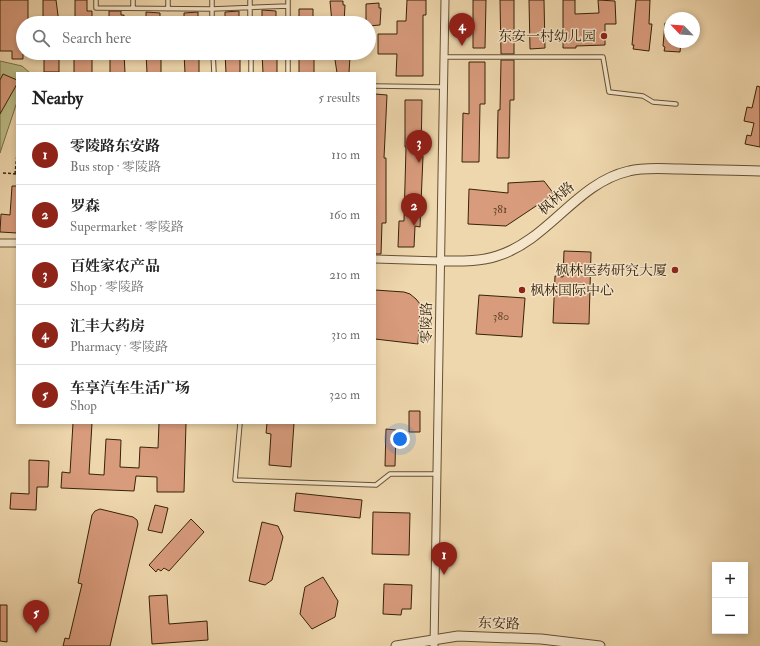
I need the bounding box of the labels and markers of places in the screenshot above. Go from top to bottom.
pin: 4 [449,13,475,46]
place label: 东安一村幼儿园 [498,28,596,45]
marker: 东安一村幼儿园 [599,31,609,41]
pin: 3 [406,130,432,163]
pin: 2 [401,193,427,226]
place label: 枫林医药研究大厦 [555,262,667,279]
marker: 枫林医药研究大厦 [670,265,680,275]
place label: 枫林国际中心 [530,282,614,299]
marker: 枫林国际中心 [517,285,527,295]
pin: 1 [431,542,457,575]
pin: 5 [23,600,49,633]

